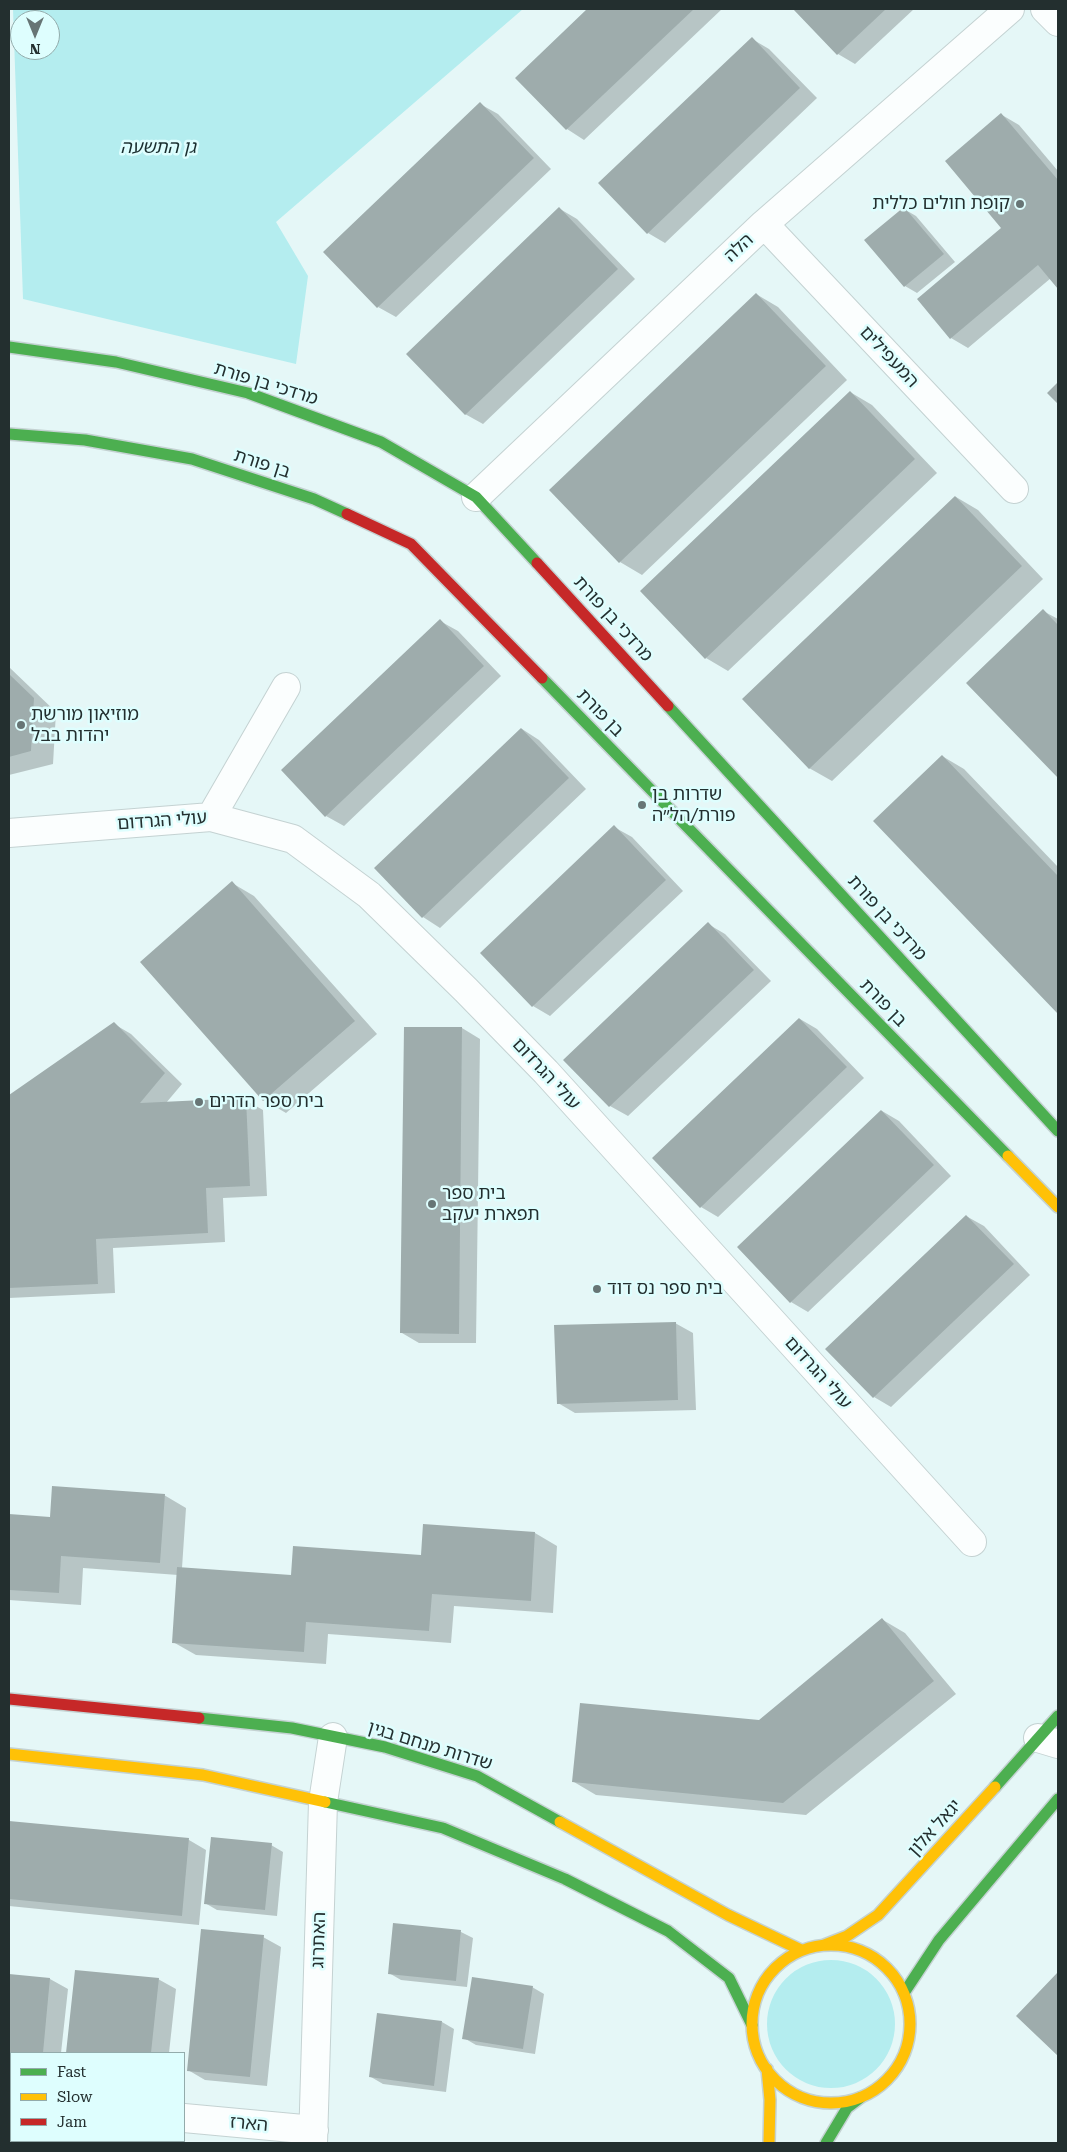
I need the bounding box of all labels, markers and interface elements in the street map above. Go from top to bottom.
north arrow [10,10,60,60]
text: N [30,41,40,57]
park label: גן התשעה [120,137,196,159]
place label: קופת חולים כללית [872,193,1010,215]
marker: קופת חולים כללית [1014,198,1026,210]
street label: הלה [720,229,758,267]
street label: המעפילים [855,322,923,392]
street label: מרדכי בן פורת [211,358,321,410]
street label: בן פורת [231,445,293,483]
street label: מרדכי בן פורת [569,572,657,666]
street label: בן פורת [572,685,628,741]
place label: מוזיאון מורשת יהדות בבל [31,704,139,746]
marker: מוזיאון מורשת יהדות בבל [15,719,27,731]
place label: שדרות בן פורת/הל״ה [652,784,735,826]
marker: שדרות בן פורת/הל״ה [636,799,648,811]
street label: עולי הגרדום [116,807,208,835]
street label: מרדכי בן פורת [843,871,931,965]
street label: בן פורת [855,975,911,1031]
street label: עולי הגרדום [507,1034,585,1114]
place label: בית ספר הדרים [209,1091,324,1113]
marker: בית ספר הדרים [193,1096,205,1108]
place label: בית ספר תפארת יעקב [442,1183,540,1226]
marker: בית ספר תפארת יעקב [426,1198,438,1210]
place label: בית ספר נס דוד [607,1278,723,1300]
marker: בית ספר נס דוד [591,1283,603,1295]
street label: עולי הגרדום [780,1332,856,1414]
street label: שדרות מנחם בגין [365,1717,495,1775]
street label: יגאל אלון [904,1795,966,1861]
street label: האתרוג [307,1911,331,1969]
legend [10,2052,185,2142]
text: Fast [57,2063,86,2081]
text: Slow [57,2088,92,2106]
street label: הארז [229,2112,269,2136]
text: Jam [57,2113,87,2131]

